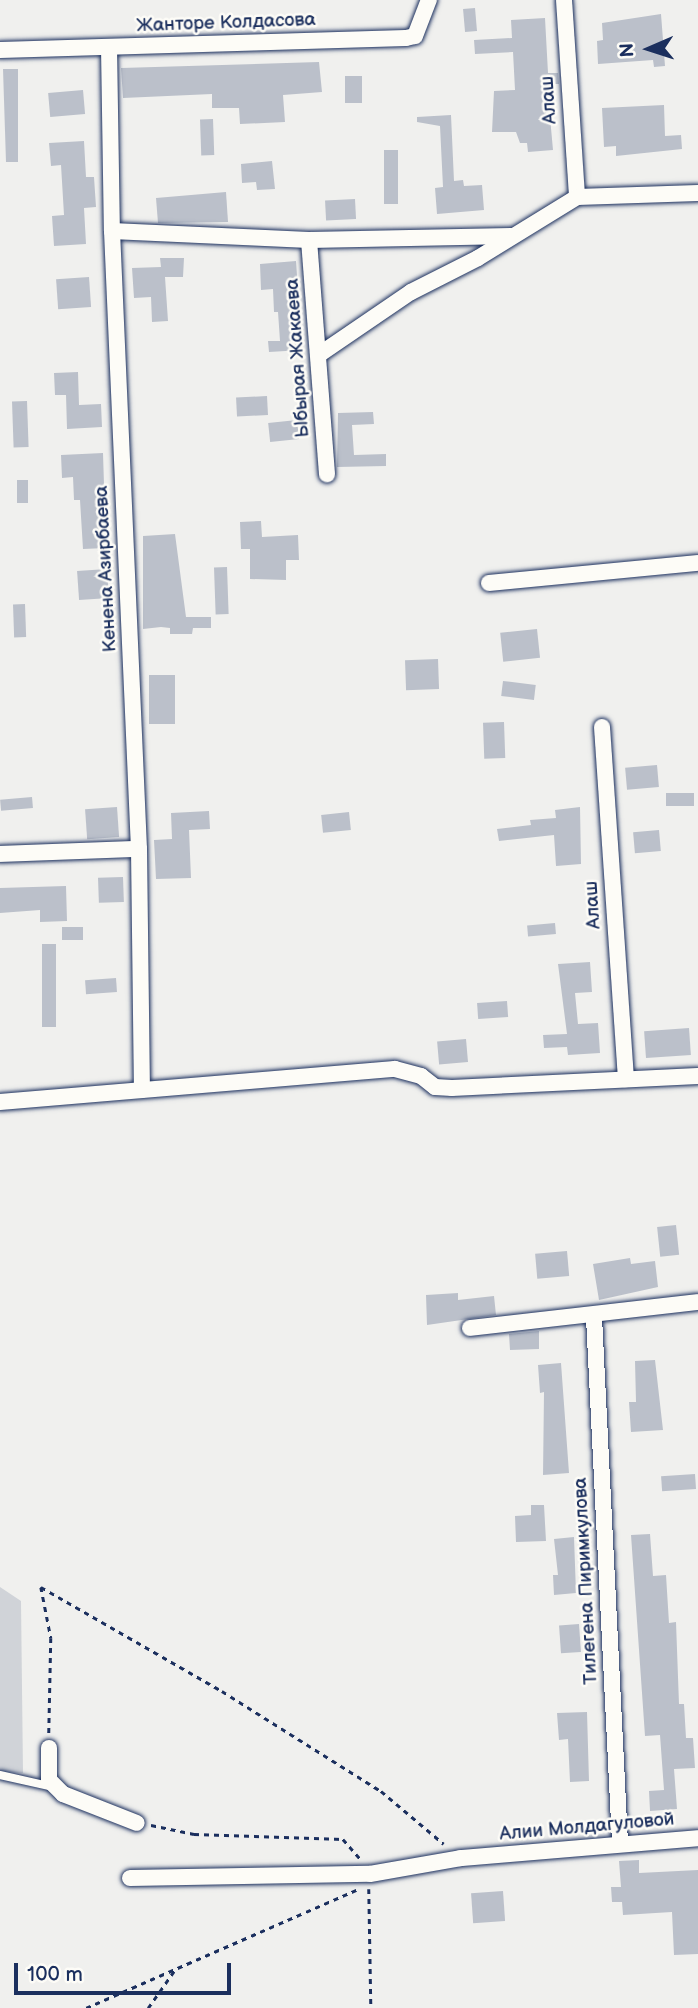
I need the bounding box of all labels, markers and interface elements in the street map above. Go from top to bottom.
street label: Жанторе Колдасова [136,8,316,38]
north arrow [614,14,684,84]
text: N [616,42,639,58]
street label: Алаш [536,75,562,125]
street label: Ыбырая Жакаева [281,278,315,438]
street label: Кенена Азирбаева [90,485,122,653]
street label: Алаш [580,880,606,930]
street label: Тилегена Пиримкулова [569,1477,603,1685]
street label: Алии Молдагуловой [499,1808,675,1846]
scale bar [18,1948,234,1992]
text: 100 m [27,1962,83,1987]

